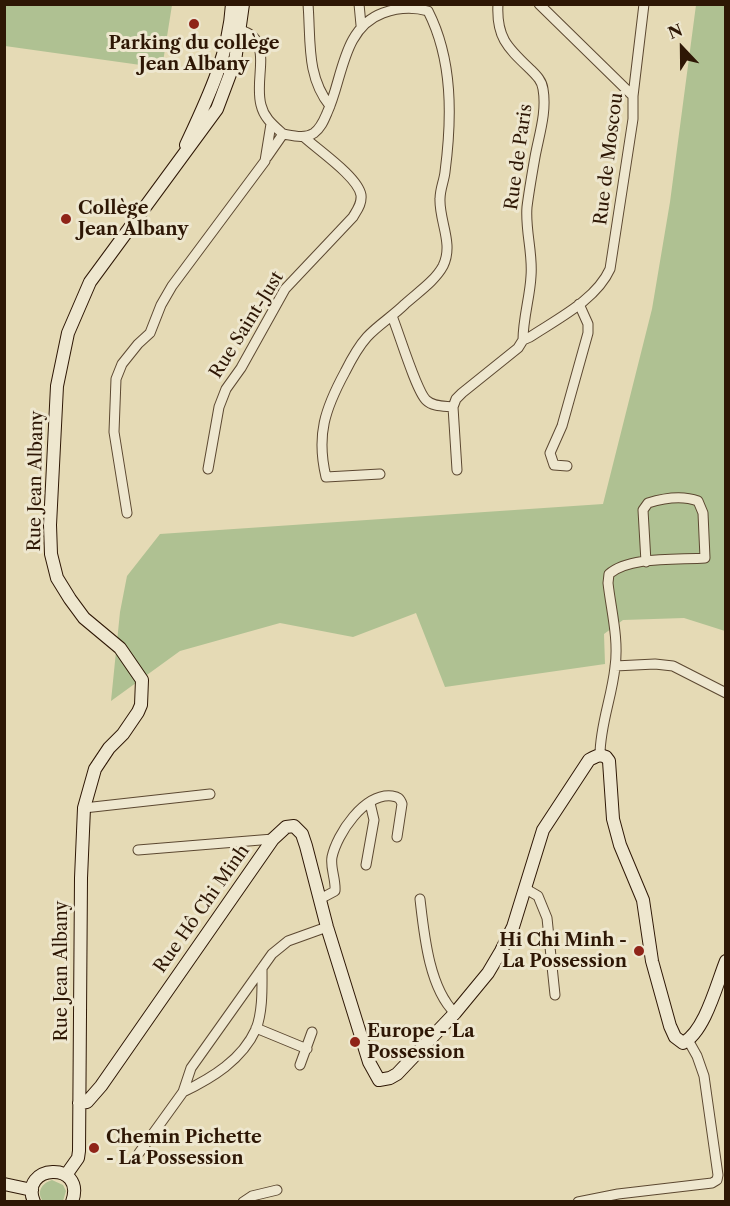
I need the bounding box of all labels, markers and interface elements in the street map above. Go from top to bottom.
marker: Parking du collège Jean Albany [187,17,201,31]
north arrow [652,18,712,78]
text: N [665,19,685,43]
place label: Parking du collège Jean Albany [109,33,279,76]
street label: Rue de Moscou [590,92,628,226]
street label: Rue de Paris [501,103,537,211]
place label: Collège Jean Albany [78,198,188,240]
marker: Collège Jean Albany [59,212,73,226]
street label: Rue Saint-Just [206,268,288,382]
street label: Rue Jean Albany [24,410,48,552]
street label: Rue Hô Chi Minh [150,841,254,977]
street label: Rue Jean Albany [51,901,73,1041]
place label: Hi Chi Minh - La Possession [499,930,627,972]
marker: Hi Chi Minh - La Possession [632,944,646,958]
place label: Europe - La Possession [367,1021,475,1064]
marker: Europe - La Possession [348,1035,362,1049]
place label: Chemin Pichette - La Possession [106,1127,262,1170]
marker: Chemin Pichette - La Possession [87,1141,101,1155]

